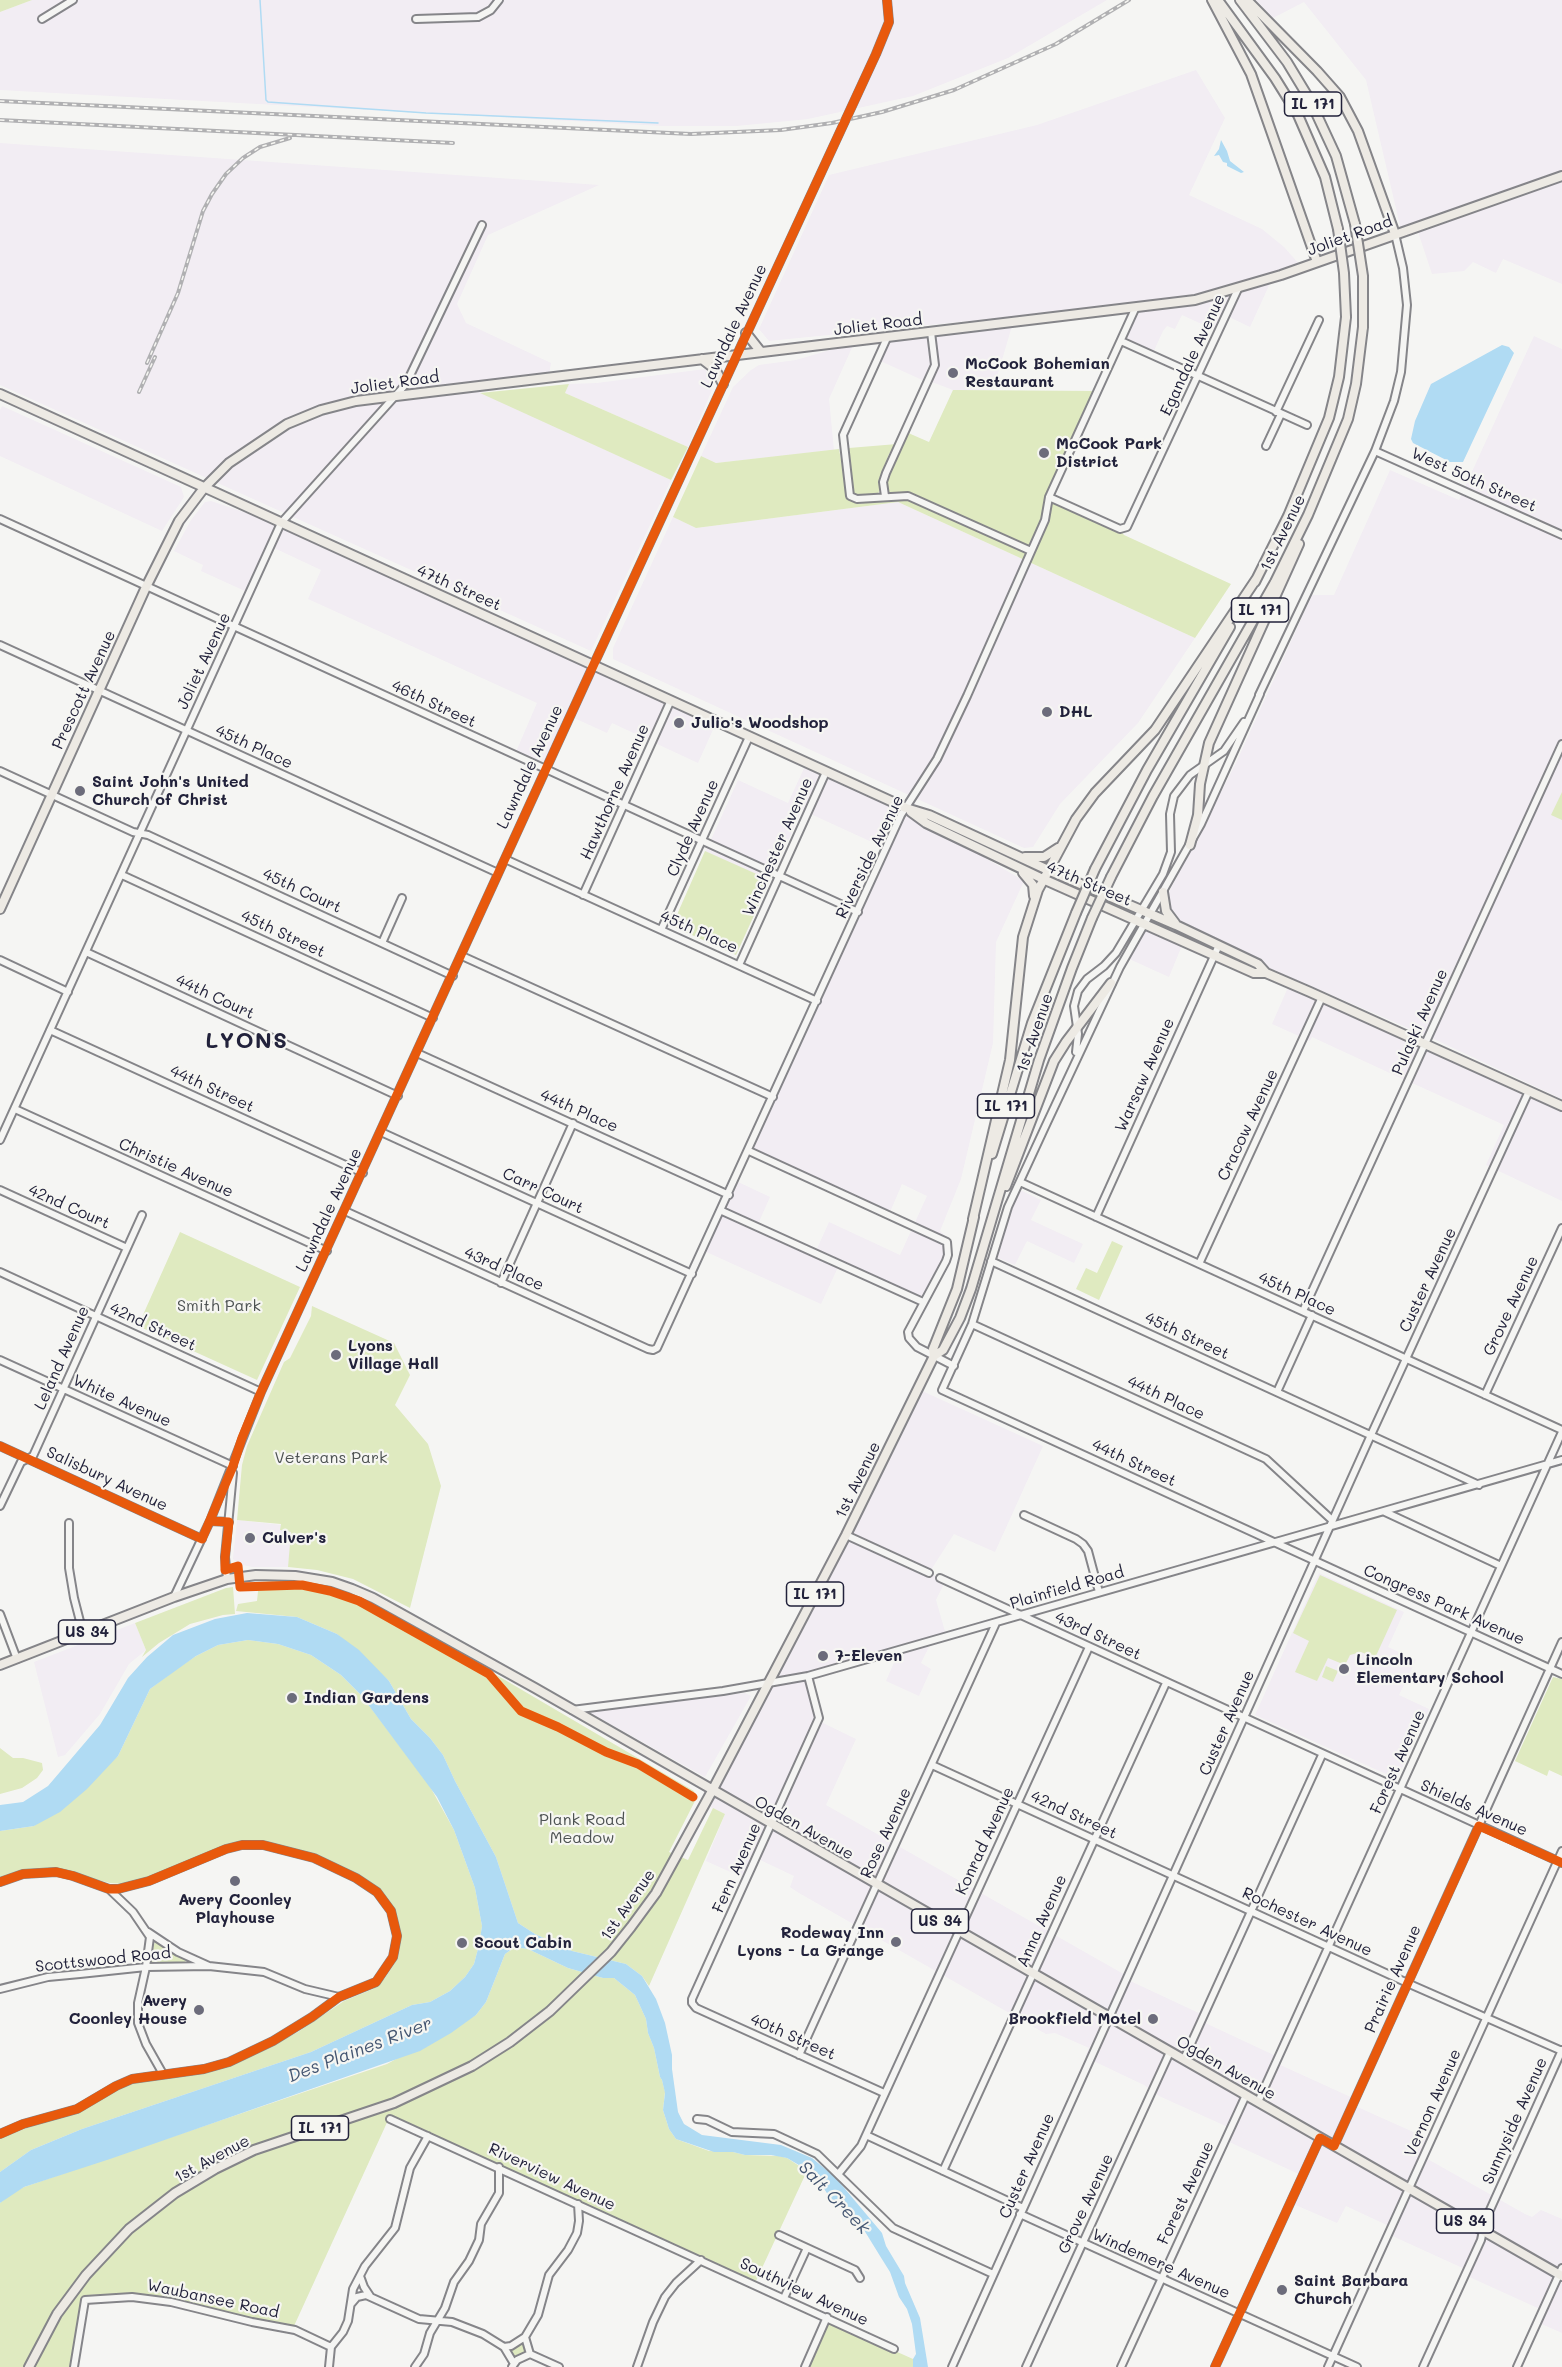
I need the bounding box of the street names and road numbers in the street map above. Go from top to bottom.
road number: IL 171 [1284,92,1342,116]
street label: Joliet Road [1305,212,1395,260]
street label: Lawndale Avenue [697,261,771,391]
street label: Egandale Avenue [1156,291,1230,419]
street label: Joliet Road [833,310,923,340]
street label: Joliet Road [350,367,440,399]
street label: West 50th Street [1408,444,1540,516]
street label: 1st Avenue [1256,492,1310,574]
street label: 47th Street [414,561,504,615]
road number: IL 171 [1232,598,1288,622]
street label: Joliet Avenue [173,610,235,712]
street label: Prescott Avenue [48,628,120,752]
street label: 46th Street [389,676,479,732]
street label: Lawndale Avenue [493,702,567,832]
street label: 45th Place [212,721,296,773]
street label: Hawthorne Avenue [576,721,654,863]
street label: Winchester Avenue [739,775,817,919]
street label: Clyde Avenue [663,776,723,880]
street label: Riverside Avenue [832,792,908,922]
street label: 47th Street [1044,858,1134,910]
street label: 45th Court [260,864,344,918]
street label: 45th Street [238,906,328,962]
street label: 45th Place [657,906,741,958]
street label: Pulaski Avenue [1388,966,1452,1078]
street label: 44th Court [173,970,257,1024]
street label: 1st Avenue [1013,991,1057,1075]
street label: Warsaw Avenue [1111,1015,1179,1135]
street label: 44th Street [167,1061,257,1117]
street label: Cracow Avenue [1214,1066,1282,1184]
street label: 44th Place [537,1085,621,1137]
road number: IL 171 [978,1094,1034,1118]
street label: Christie Avenue [116,1134,236,1202]
street label: Lawndale Avenue [292,1145,366,1275]
street label: Carr Court [499,1164,587,1218]
street label: 42nd Court [25,1181,113,1233]
street label: Custer Avenue [1395,1225,1461,1335]
street label: 43rd Place [461,1243,547,1295]
street label: Grove Avenue [1479,1253,1543,1359]
street label: 45th Place [1255,1268,1339,1320]
street label: 42nd Street [107,1299,199,1355]
street label: Leland Avenue [30,1303,94,1413]
street label: 45th Street [1142,1308,1232,1364]
street label: White Avenue [70,1371,174,1431]
street label: 44th Place [1124,1372,1208,1424]
street label: 44th Street [1089,1435,1179,1491]
street label: 1st Avenue [831,1439,885,1521]
street label: Salisbury Avenue [43,1443,171,1515]
street label: Congress Park Avenue [1360,1561,1528,1649]
street label: Plainfield Road [1008,1563,1126,1613]
road number: IL 171 [786,1582,844,1606]
street label: 43rd Street [1052,1608,1144,1664]
road number: US 34 [58,1620,116,1644]
street label: Custer Avenue [1195,1667,1259,1779]
street label: Forest Avenue [1367,1707,1429,1817]
street label: Shields Avenue [1417,1776,1531,1840]
street label: Konrad Avenue [952,1784,1018,1898]
street label: Rose Avenue [857,1785,915,1881]
street label: 42nd Street [1028,1787,1120,1843]
street label: Ogden Avenue [751,1792,857,1864]
street label: Fern Avenue [709,1820,765,1916]
street label: 1st Avenue [596,1866,660,1944]
street label: Anna Avenue [1013,1872,1071,1970]
street label: Rochester Avenue [1239,1883,1375,1961]
road number: US 34 [912,1909,968,1933]
street label: Prairie Avenue [1361,1922,1425,2036]
street label: Scottswood Road [34,1943,172,1977]
street label: 40th Street [747,2010,839,2064]
street label: Ogden Avenue [1173,2032,1279,2104]
street label: Vernon Avenue [1401,2046,1465,2160]
street label: Sunnyside Avenue [1478,2054,1552,2188]
street label: Custer Avenue [995,2110,1059,2222]
road number: IL 171 [292,2116,348,2140]
street label: 1st Avenue [171,2131,253,2187]
street label: Forest Avenue [1154,2138,1218,2248]
street label: Riverview Avenue [486,2139,618,2215]
street label: Grove Avenue [1054,2151,1118,2257]
road number: US 34 [1436,2209,1494,2233]
street label: Windemere Avenue [1089,2225,1233,2303]
street label: Southview Avenue [737,2254,871,2330]
street label: Waubansee Road [145,2276,281,2322]

